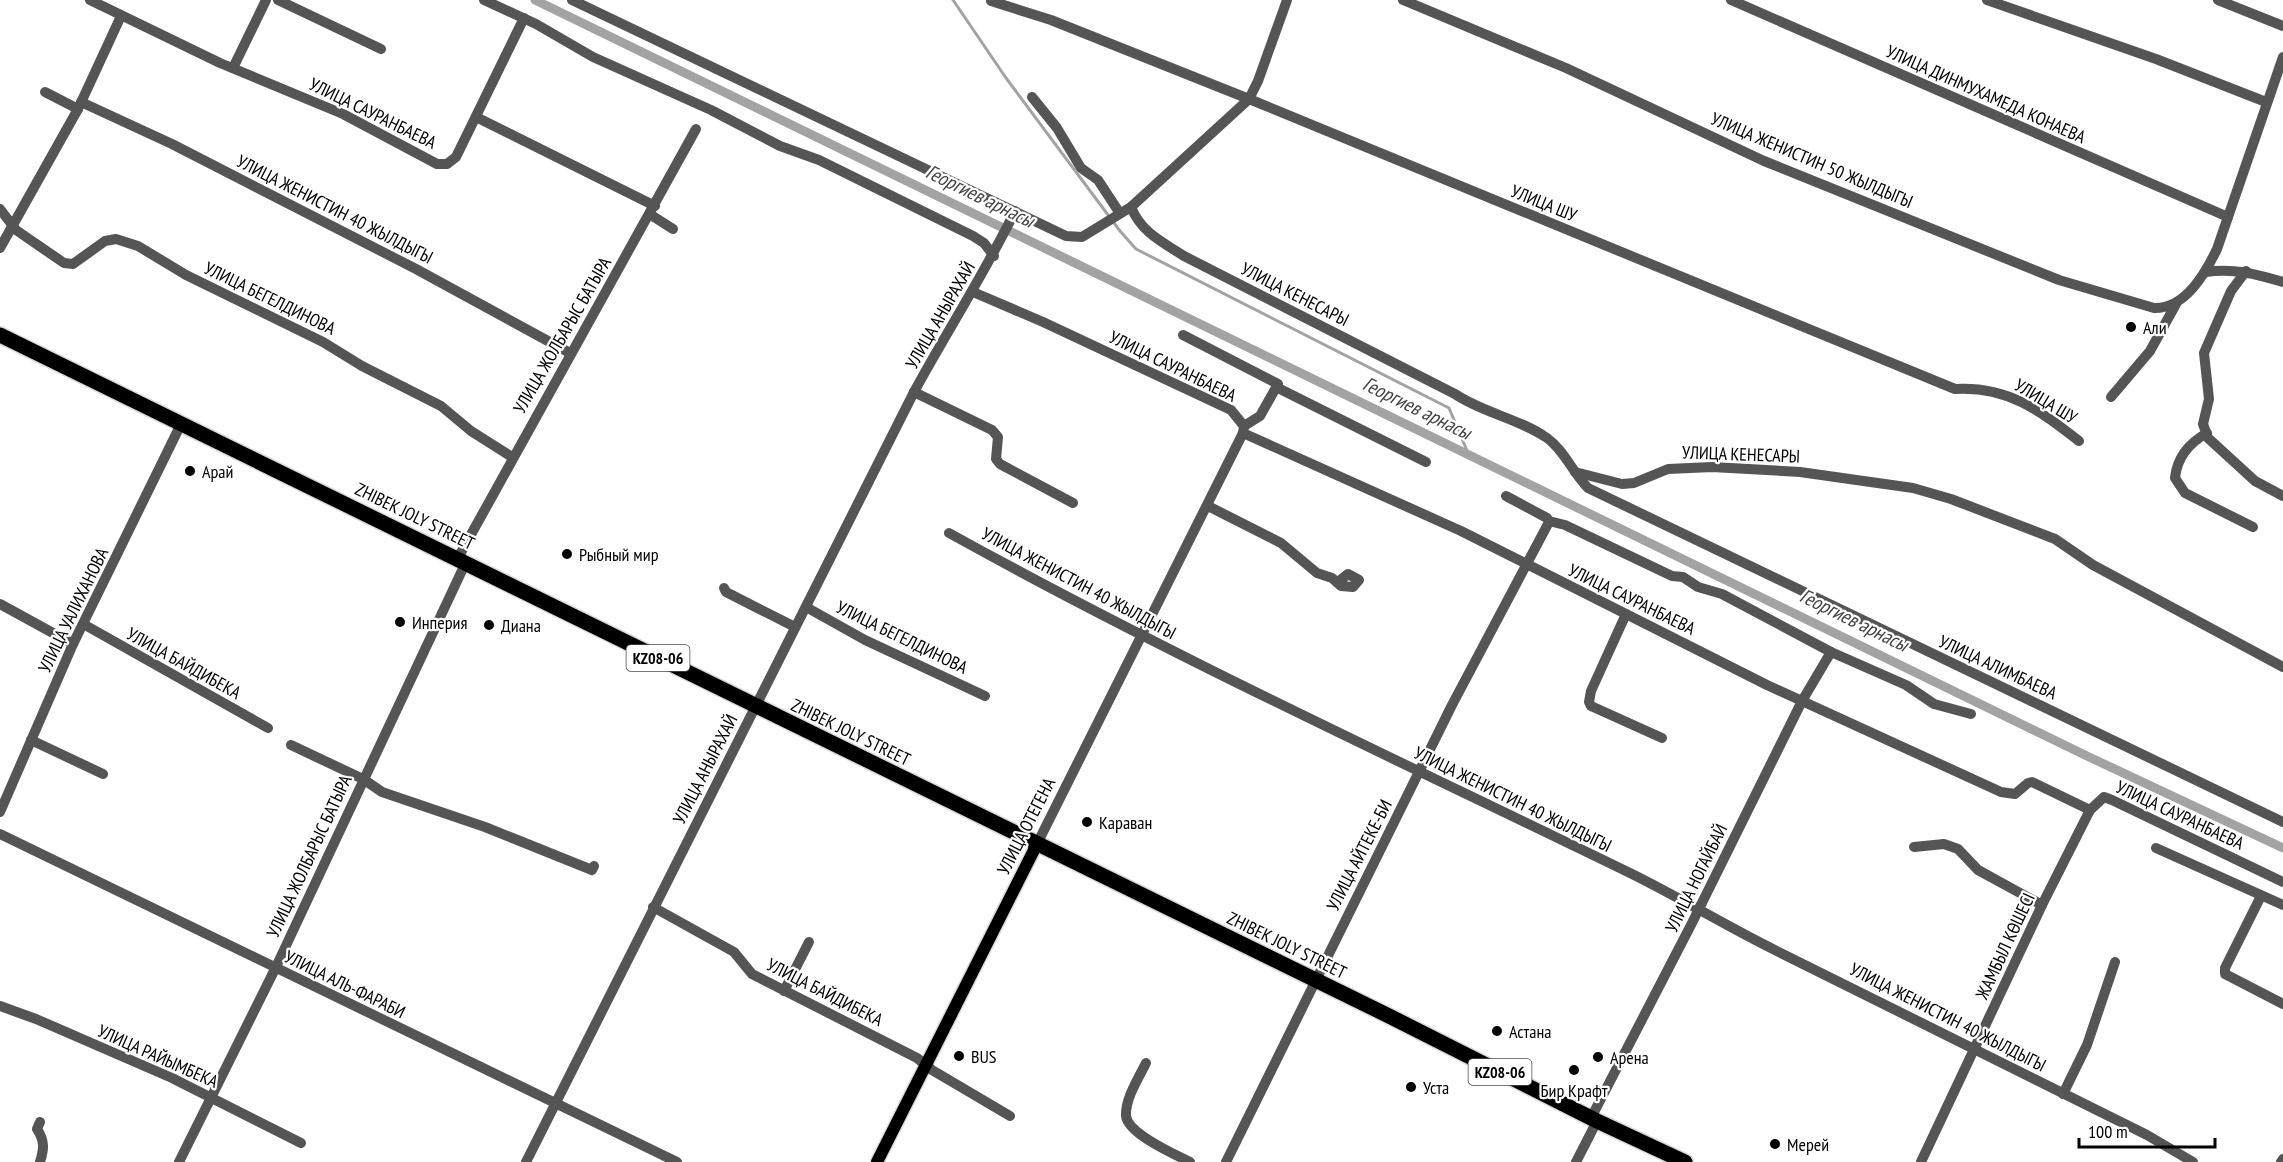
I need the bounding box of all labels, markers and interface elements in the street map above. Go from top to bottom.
street label: УЛИЦА ДИНМУХАМЕДА КОНАЕВА [1883,40,2090,149]
street label: УЛИЦА САУРАНБАЕВА [306,72,441,154]
street label: УЛИЦА ЖЕНИСТИН 50 ЖЫЛДЫГЫ [1708,107,1916,213]
street label: УЛИЦА ЖЕНИСТИН 40 ЖЫЛДЫГЫ [233,149,437,269]
water label: Георгиев арнасы [922,159,1040,234]
street label: УЛИЦА ШУ [1508,179,1581,227]
street label: УЛИЦА ЖОЛБАРЫС БАТЫРА [508,252,616,417]
street label: УЛИЦА БЕГЕЛДИНОВА [201,256,340,340]
street label: УЛИЦА АНЫРАХАЙ [900,257,980,373]
street label: УЛИЦА КЕНЕСАРЫ [1237,257,1353,331]
place label: Али [2143,316,2167,339]
marker: Али [2124,320,2138,334]
street label: УЛИЦА САУРАНБАЕВА [1106,325,1241,407]
water label: Георгиев арнасы [1359,371,1477,446]
street label: УЛИЦА ШУ [2010,373,2082,429]
street label: УЛИЦА КЕНЕСАРЫ [1682,440,1800,468]
place label: Арай [202,460,233,483]
marker: Арай [183,464,197,478]
street label: ZHIBEK JOLY STREET [352,477,478,555]
street label: УЛИЦА ЖЕНИСТИН 40 ЖЫЛДЫГЫ [978,522,1180,644]
street label: УЛИЦА УАЛИХАНОВА [33,543,113,676]
place label: Рыбный мир [579,543,659,566]
marker: Рыбный мир [560,547,574,561]
street label: УЛИЦА САУРАНБАЕВА [1565,558,1700,640]
water label: Георгиев арнасы [1796,583,1914,658]
street label: УЛИЦА БЕГЕЛДИНОВА [833,595,972,679]
place label: Инперия [412,611,468,634]
place label: Диана [501,614,541,637]
marker: Инперия [393,615,407,629]
marker: Диана [482,618,496,632]
street label: УЛИЦА БАЙДИБЕКА [123,622,246,704]
street label: УЛИЦА АЛИМБАЕВА [1935,630,2061,705]
road number: KZ08-06 [626,645,690,671]
street label: ZHIBEK JOLY STREET [788,693,914,771]
street label: УЛИЦА АНЫРАХАЙ [668,710,742,828]
street label: УЛИЦА ЖЕНИСТИН 40 ЖЫЛДЫГЫ [1410,741,1616,857]
street label: УЛИЦА ЖОЛБАРЫС БАТЫРА [261,771,357,941]
street label: УЛИЦА ОТЕГЕНА [992,773,1060,878]
street label: УЛИЦА САУРАНБАЕВА [2112,775,2248,855]
street label: УЛИЦА АЙТЕКЕ-БИ [1321,796,1397,914]
place label: Караван [1099,811,1152,834]
marker: Караван [1080,815,1094,829]
street label: УЛИЦА НОГАЙБАЙ [1660,820,1732,936]
street label: ЖАМБЫЛ КӨШЕСІ [1970,889,2040,1004]
street label: ZHIBEK JOLY STREET [1224,906,1350,984]
street label: УЛИЦА АЛЬ-ФАРАБИ [281,945,409,1023]
street label: УЛИЦА БАЙДИБЕКА [763,953,887,1031]
street label: УЛИЦА ЖЕНИСТИН 40 ЖЫЛДЫГЫ [1846,957,2050,1077]
street label: УЛИЦА РАЙЫМБЕКА [94,1019,222,1093]
place label: Астана [1509,1020,1552,1043]
marker: Астана [1490,1024,1504,1038]
place label: BUS [971,1045,997,1068]
place label: Арена [1610,1046,1649,1069]
marker: BUS [952,1049,966,1063]
marker: Арена [1591,1050,1605,1064]
road number: KZ08-06 [1468,1059,1532,1085]
marker: Бир Крафт [1567,1063,1581,1077]
place label: Уста [1423,1076,1449,1099]
place label: Бир Крафт [1541,1079,1608,1102]
marker: Уста [1404,1080,1418,1094]
scale bar [2079,1111,2216,1149]
text: 100 m [2088,1120,2128,1143]
place label: Мерей [1787,1133,1829,1156]
marker: Мерей [1768,1137,1782,1151]

